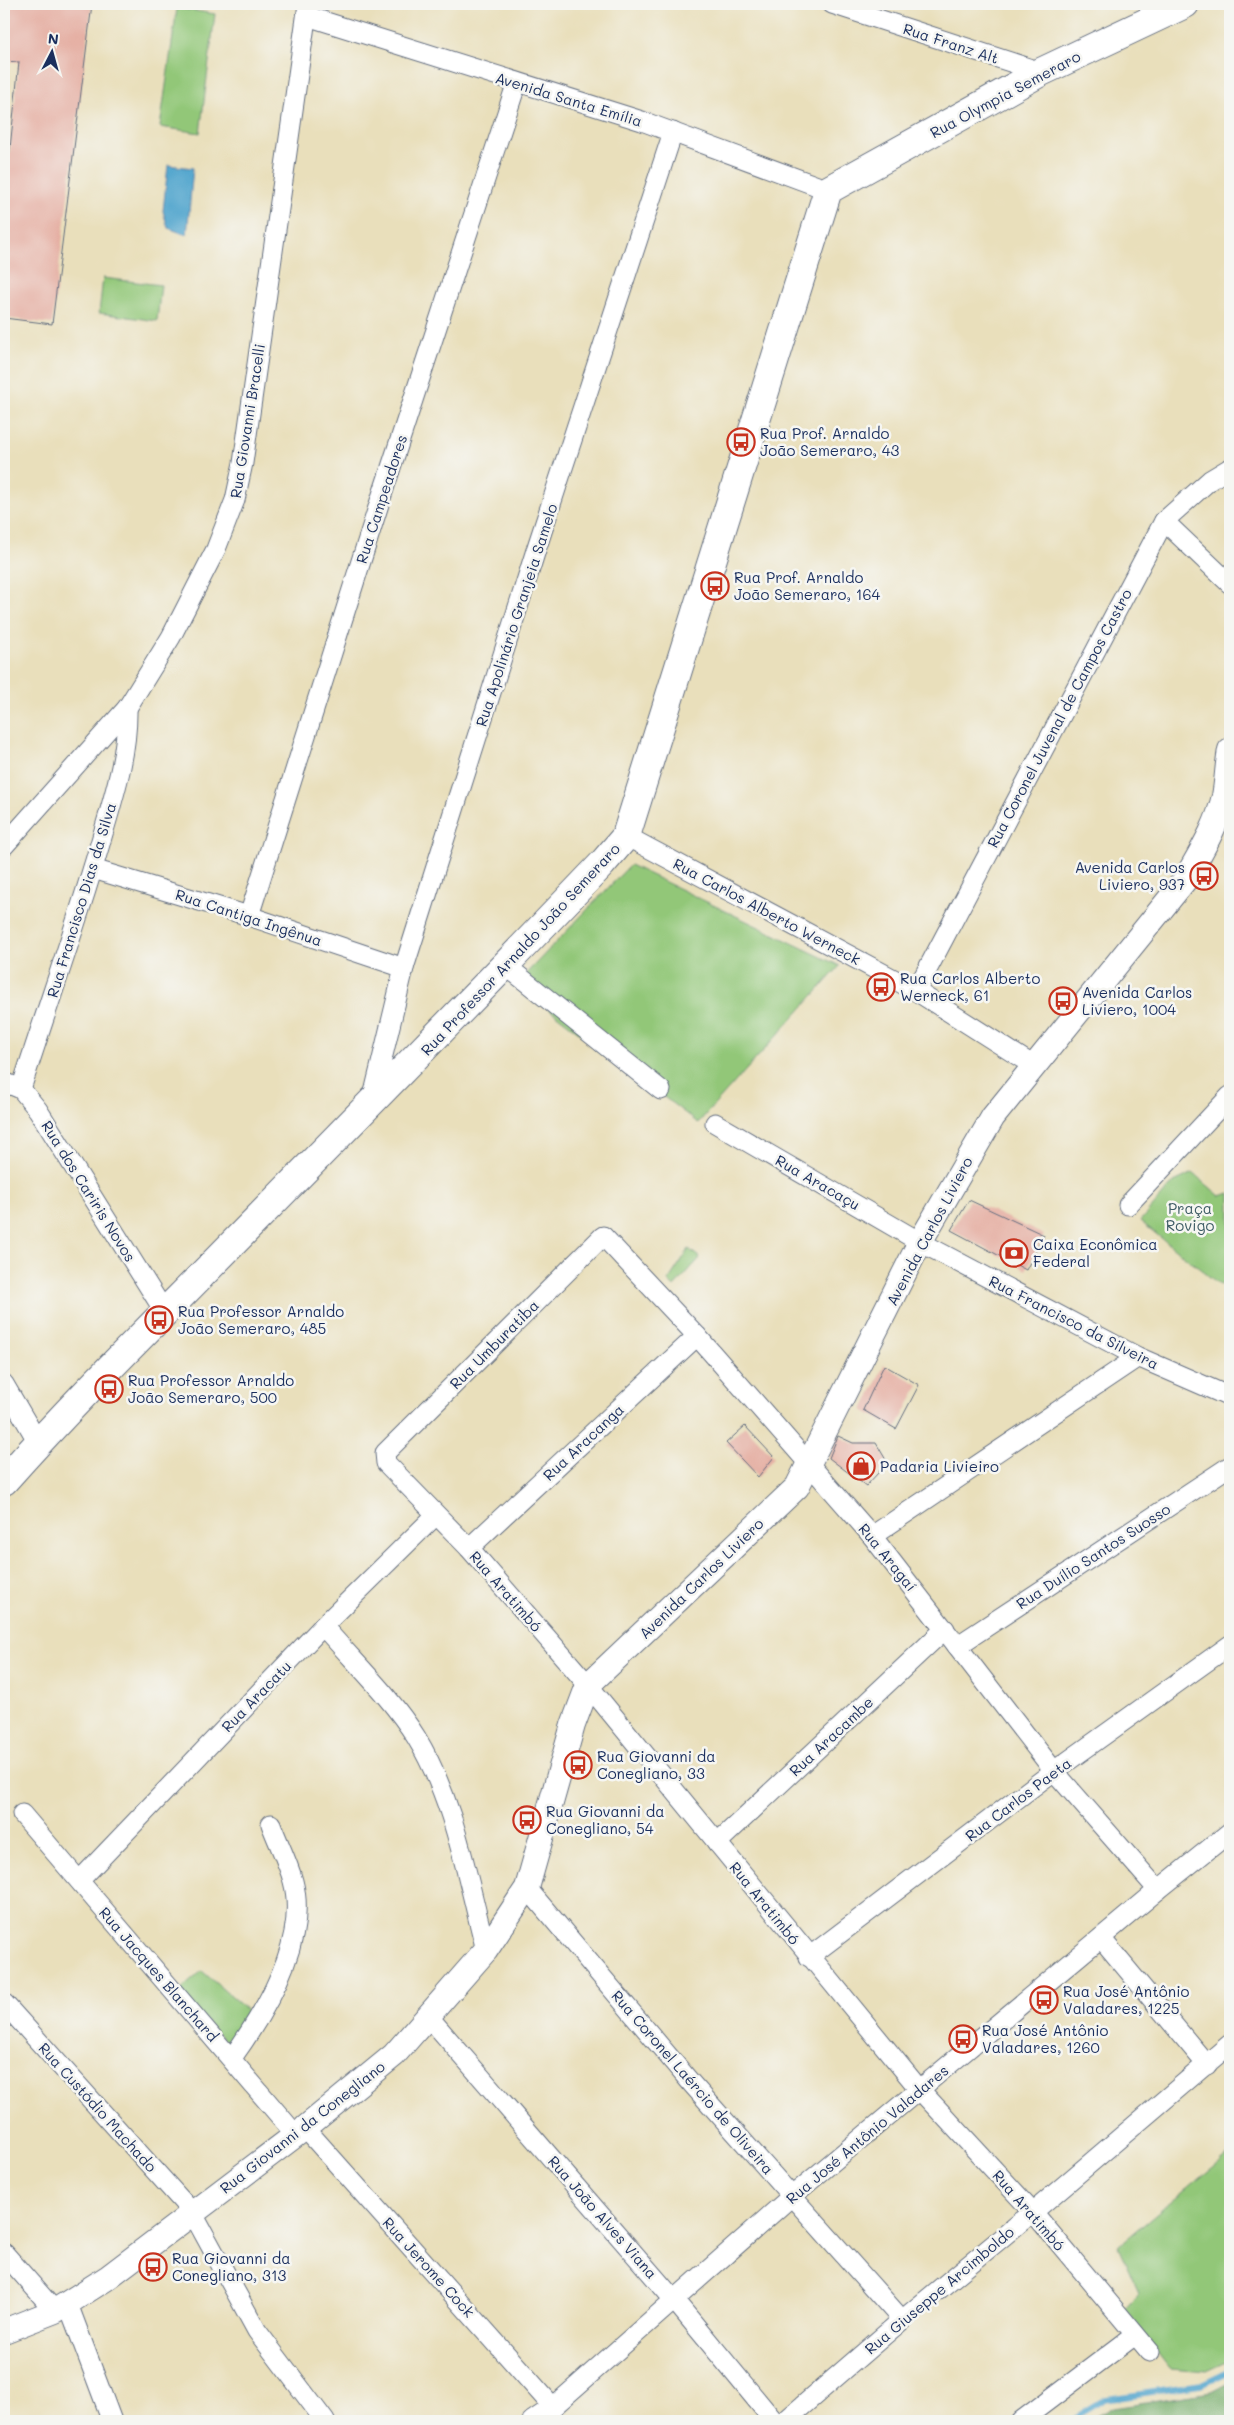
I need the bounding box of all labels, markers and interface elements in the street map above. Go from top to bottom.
street label: Rua Franz Alt [901,18,1001,68]
north arrow [28,28,78,78]
text: N [47,29,60,49]
street label: Rua Olympia Semeraro [926,46,1084,142]
street label: Avenida Santa Emília [493,67,645,131]
street label: Rua Giovanni Bracelli [225,342,269,500]
place label: Rua Prof. Arnaldo João Semeraro, 43 [760,423,900,460]
bus stop icon: Rua Prof. Arnaldo João Semeraro, 43 [726,427,756,457]
street label: Rua Campeadores [351,432,411,566]
street label: Rua Apolinário Granjeia Samelo [470,501,562,729]
place label: Rua Prof. Arnaldo João Semeraro, 164 [734,567,881,604]
bus stop icon: Rua Prof. Arnaldo João Semeraro, 164 [700,571,730,601]
street label: Rua Coronel Juvenal de Campos Castro [982,585,1136,851]
street label: Rua Francisco Dias da Silva [42,800,120,1000]
street label: Rua Professor Arnaldo João Semeraro [416,838,624,1059]
street label: Rua Carlos Alberto Werneck [670,853,864,969]
place label: Avenida Carlos Liviero, 937 [1075,857,1185,894]
bus stop icon: Avenida Carlos Liviero, 937 [1189,861,1219,891]
street label: Rua Cantiga Ingênua [173,884,325,950]
place label: Rua Carlos Alberto Werneck, 61 [900,968,1040,1005]
bus stop icon: Rua Carlos Alberto Werneck, 61 [866,972,896,1002]
place label: Avenida Carlos Liviero, 1004 [1082,982,1192,1019]
bus stop icon: Avenida Carlos Liviero, 1004 [1048,986,1078,1016]
street label: Rua dos Cariris Novos [37,1117,141,1265]
street label: Rua Aracaçu [772,1150,864,1214]
street label: Avenida Carlos Liviero [881,1153,977,1309]
park label: Praça Rovigo [1166,1198,1214,1235]
place label: Caixa Econômica Federal [1033,1234,1158,1271]
bank icon: Caixa Econômica Federal [999,1238,1029,1268]
street label: Rua Francisco da Silveira [986,1270,1162,1374]
street label: Rua Umburatiba [445,1295,543,1393]
place label: Rua Professor Arnaldo João Semeraro, 485 [178,1301,344,1338]
bus stop icon: Rua Professor Arnaldo João Semeraro, 485 [144,1305,174,1335]
place label: Rua Professor Arnaldo João Semeraro, 500 [128,1370,294,1407]
bus stop icon: Rua Professor Arnaldo João Semeraro, 500 [94,1374,124,1404]
street label: Rua Aracanga [538,1399,628,1485]
shop icon: Padaria Livieiro [846,1451,876,1481]
place label: Padaria Livieiro [880,1456,999,1476]
street label: Rua Duílio Santos Suosso [1012,1499,1174,1613]
street label: Avenida Carlos Liviero [634,1513,768,1643]
street label: Rua Aragaí [854,1519,922,1595]
street label: Rua Aratimbó [465,1546,547,1636]
street label: Rua Aracatu [217,1656,295,1736]
street label: Rua Aracambe [785,1692,877,1780]
place label: Rua Giovanni da Conegliano, 33 [597,1746,716,1783]
bus stop icon: Rua Giovanni da Conegliano, 33 [563,1750,593,1780]
street label: Rua Carlos Paeta [961,1752,1075,1846]
place label: Rua Giovanni da Conegliano, 54 [546,1801,665,1838]
bus stop icon: Rua Giovanni da Conegliano, 54 [512,1805,542,1835]
street label: Rua Aratimbó [726,1858,805,1949]
street label: Rua Jacques Blanchard [95,1903,223,2045]
place label: Rua José Antônio Valadares, 1225 [1063,1981,1190,2018]
bus stop icon: Rua José Antônio Valadares, 1225 [1029,1985,1059,2015]
street label: Rua Coronel Laércio de Oliveira [607,1986,779,2178]
place label: Rua José Antônio Valadares, 1260 [982,2020,1109,2057]
bus stop icon: Rua José Antônio Valadares, 1260 [948,2024,978,2054]
street label: Rua Custódio Machado [34,2038,162,2176]
street label: Rua Giovanni da Conegliano [215,2056,389,2198]
street label: Rua José Antônio Valadares [782,2060,952,2208]
street label: Rua João Alves Viana [544,2151,662,2283]
street label: Rua Aratimbó [988,2165,1070,2255]
street label: Rua Jerome Cock [379,2213,479,2321]
street label: Rua Giuseppe Arcimboldo [860,2222,1018,2358]
place label: Rua Giovanni da Conegliano, 313 [172,2248,291,2285]
bus stop icon: Rua Giovanni da Conegliano, 313 [138,2252,168,2282]

